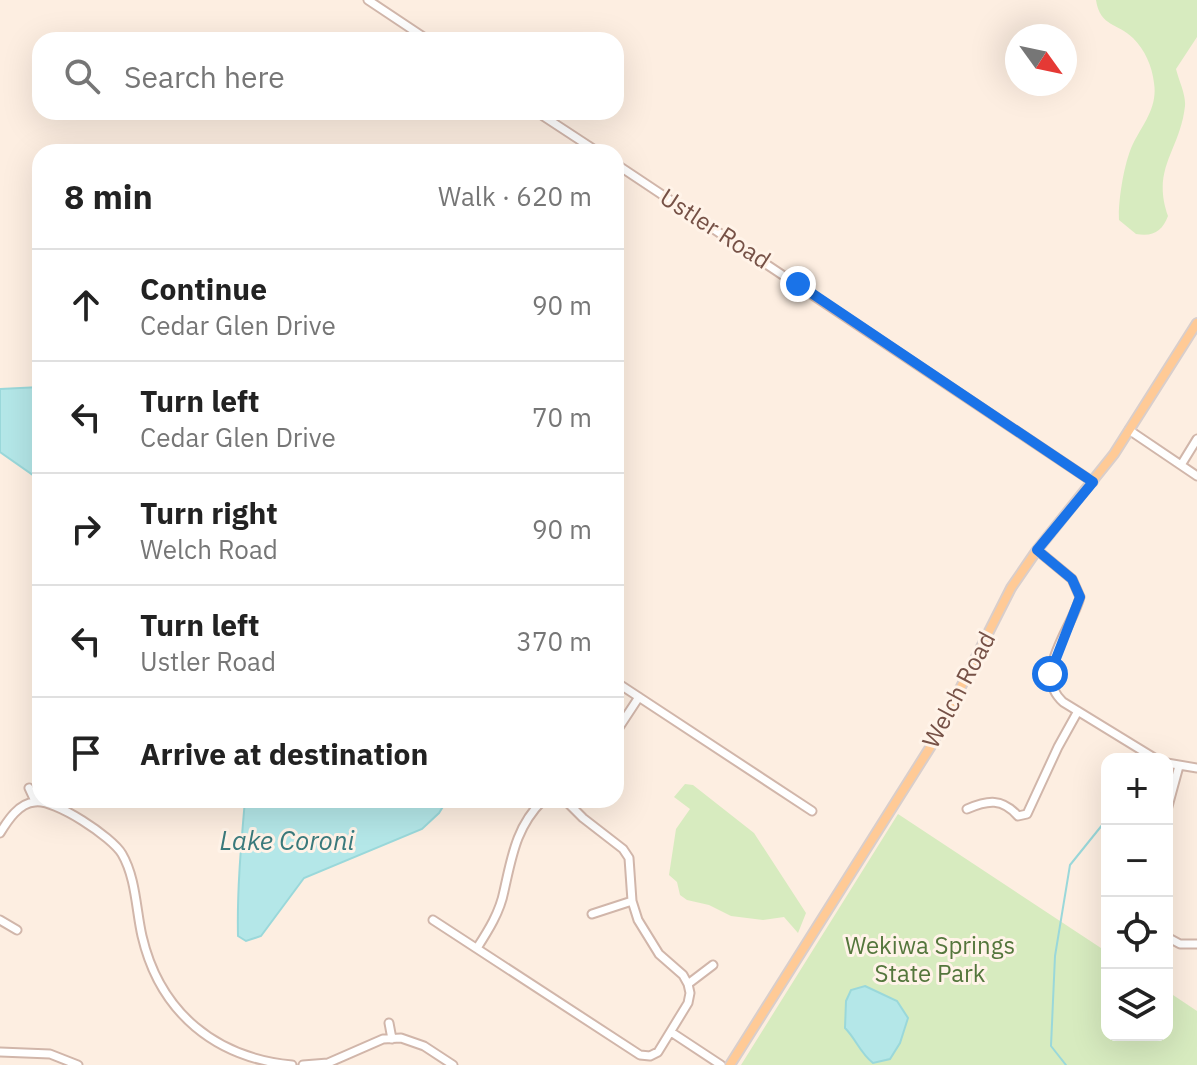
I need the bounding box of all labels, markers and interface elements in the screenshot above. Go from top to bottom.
north arrow [1005,24,1077,96]
search box [32,32,624,120]
icon: search [60,54,104,98]
text: Search here [124,57,285,96]
text: 8 min [64,174,153,218]
text: Walk · 620 m [438,179,592,213]
street label: Ustler Road [654,181,777,276]
route end [780,266,816,302]
text: Continue [140,269,267,308]
icon: ahead [64,283,108,327]
text: 90 m [532,288,592,322]
text: Cedar Glen Drive [140,308,336,342]
text: Turn left [140,381,259,420]
icon: left [64,395,108,439]
text: 70 m [532,400,592,434]
text: Cedar Glen Drive [140,420,336,454]
text: Turn right [140,493,278,532]
icon: right [64,507,108,551]
text: 90 m [532,512,592,546]
text: Welch Road [140,532,278,566]
text: Turn left [140,605,259,644]
icon: left [64,619,108,663]
text: 370 m [516,624,592,658]
street label: Welch Road [914,626,1002,753]
text: Ustler Road [140,644,276,678]
route start [1032,656,1068,692]
icon: arrive [64,731,108,775]
text: Arrive at destination [140,734,428,773]
map controls [1101,753,1173,1041]
button: + [1101,753,1173,825]
water label: Lake Coroni [220,823,355,857]
button: − [1101,825,1173,897]
button: locate [1101,897,1173,969]
park label: Wekiwa Springs State Park [845,929,1015,989]
button: layers [1101,969,1173,1041]

